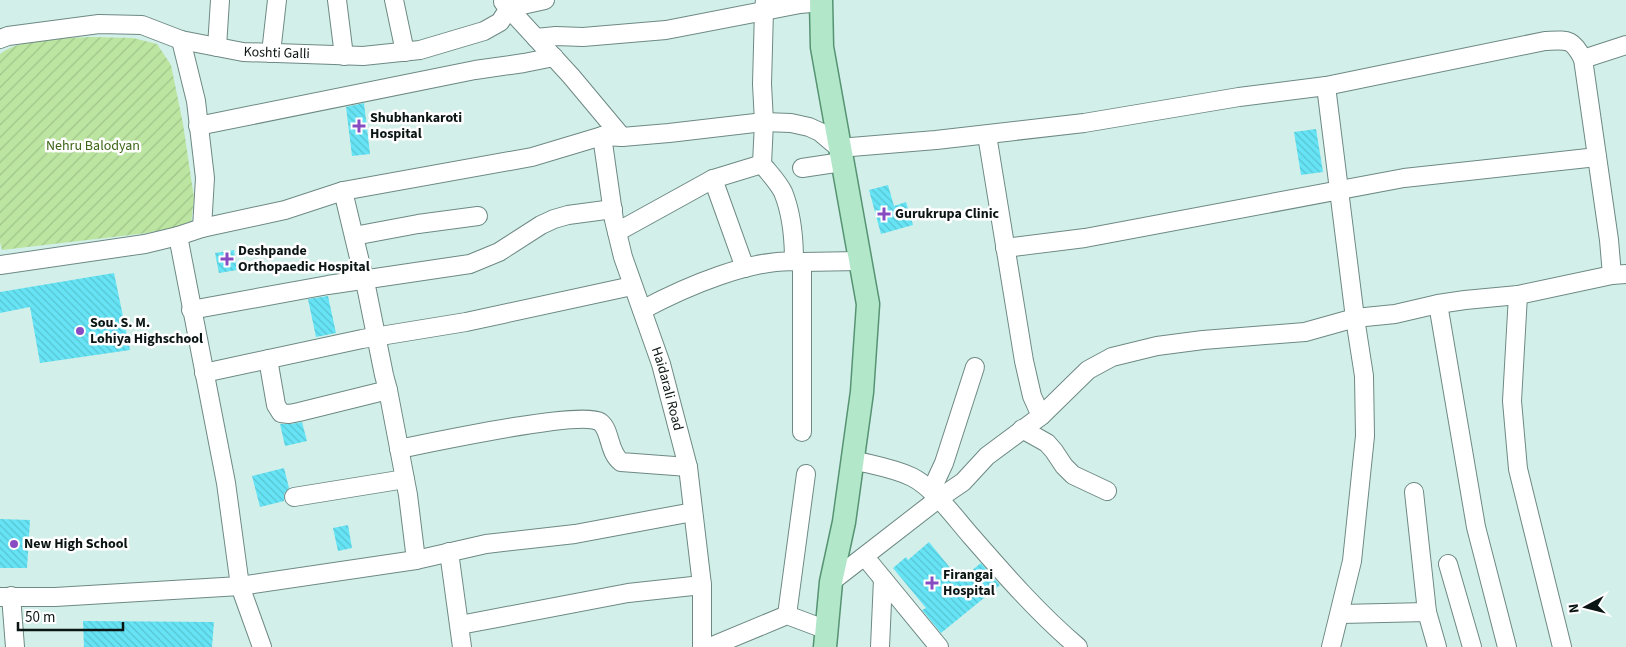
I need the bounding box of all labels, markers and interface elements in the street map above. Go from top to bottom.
street label: Koshti Galli [243,42,310,64]
place label: Shubhankaroti Hospital [370,108,462,144]
marker: Shubhankaroti Hospital [352,119,366,133]
park label: Nehru Balodyan [46,136,140,156]
place label: Gurukrupa Clinic [895,204,1000,224]
marker: Gurukrupa Clinic [877,207,891,221]
place label: Deshpande Orthopaedic Hospital [238,241,370,277]
marker: Deshpande Orthopaedic Hospital [220,252,234,266]
place label: Sou. S. M. Lohiya Highschool [90,313,203,349]
marker: Sou. S. M. Lohiya Highschool [74,325,86,337]
street label: Haidarali Road [646,344,688,433]
place label: New High School [24,534,128,554]
marker: New High School [8,538,20,550]
place label: Firangai Hospital [943,565,995,601]
marker: Firangai Hospital [925,576,939,590]
north arrow [1561,582,1611,632]
scale bar [18,600,122,632]
text: N [1564,603,1585,614]
text: 50 m [25,607,55,628]

